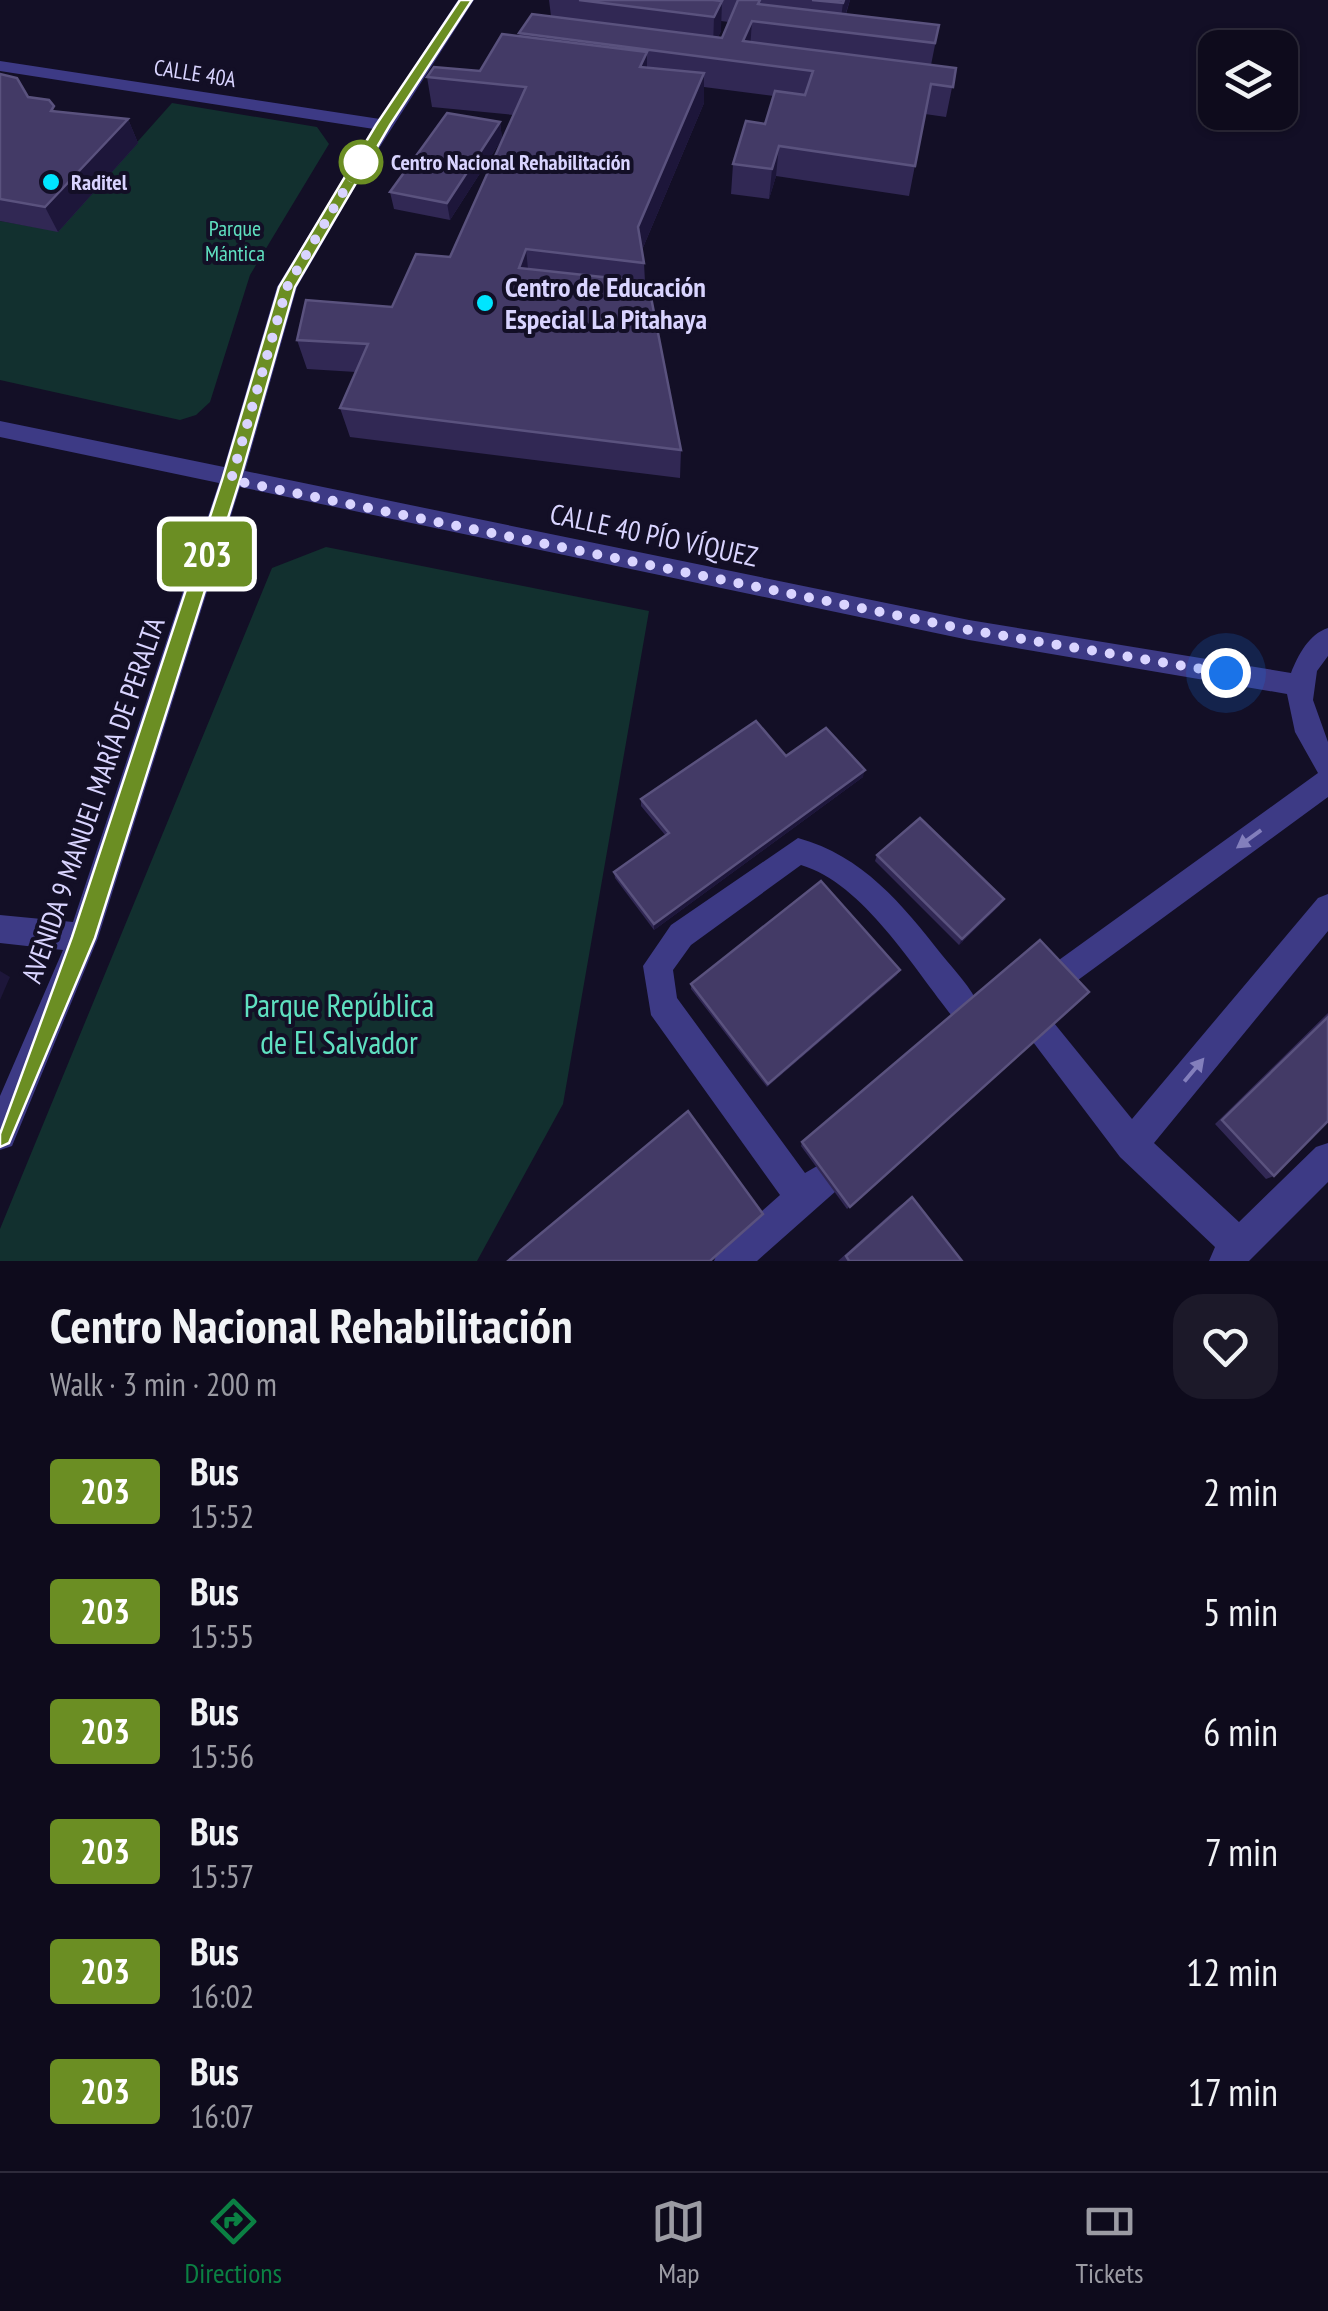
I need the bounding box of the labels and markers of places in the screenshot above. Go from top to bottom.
marker: Centro Nacional Rehabilitación [340,141,382,183]
place label: Centro Nacional Rehabilitación [391,148,631,176]
place label: Raditel [71,168,128,196]
marker: Raditel [40,171,62,193]
place label: Centro de Educación Especial La Pitahaya [505,268,707,337]
marker: Centro de Educación Especial La Pitahaya [474,292,496,314]

